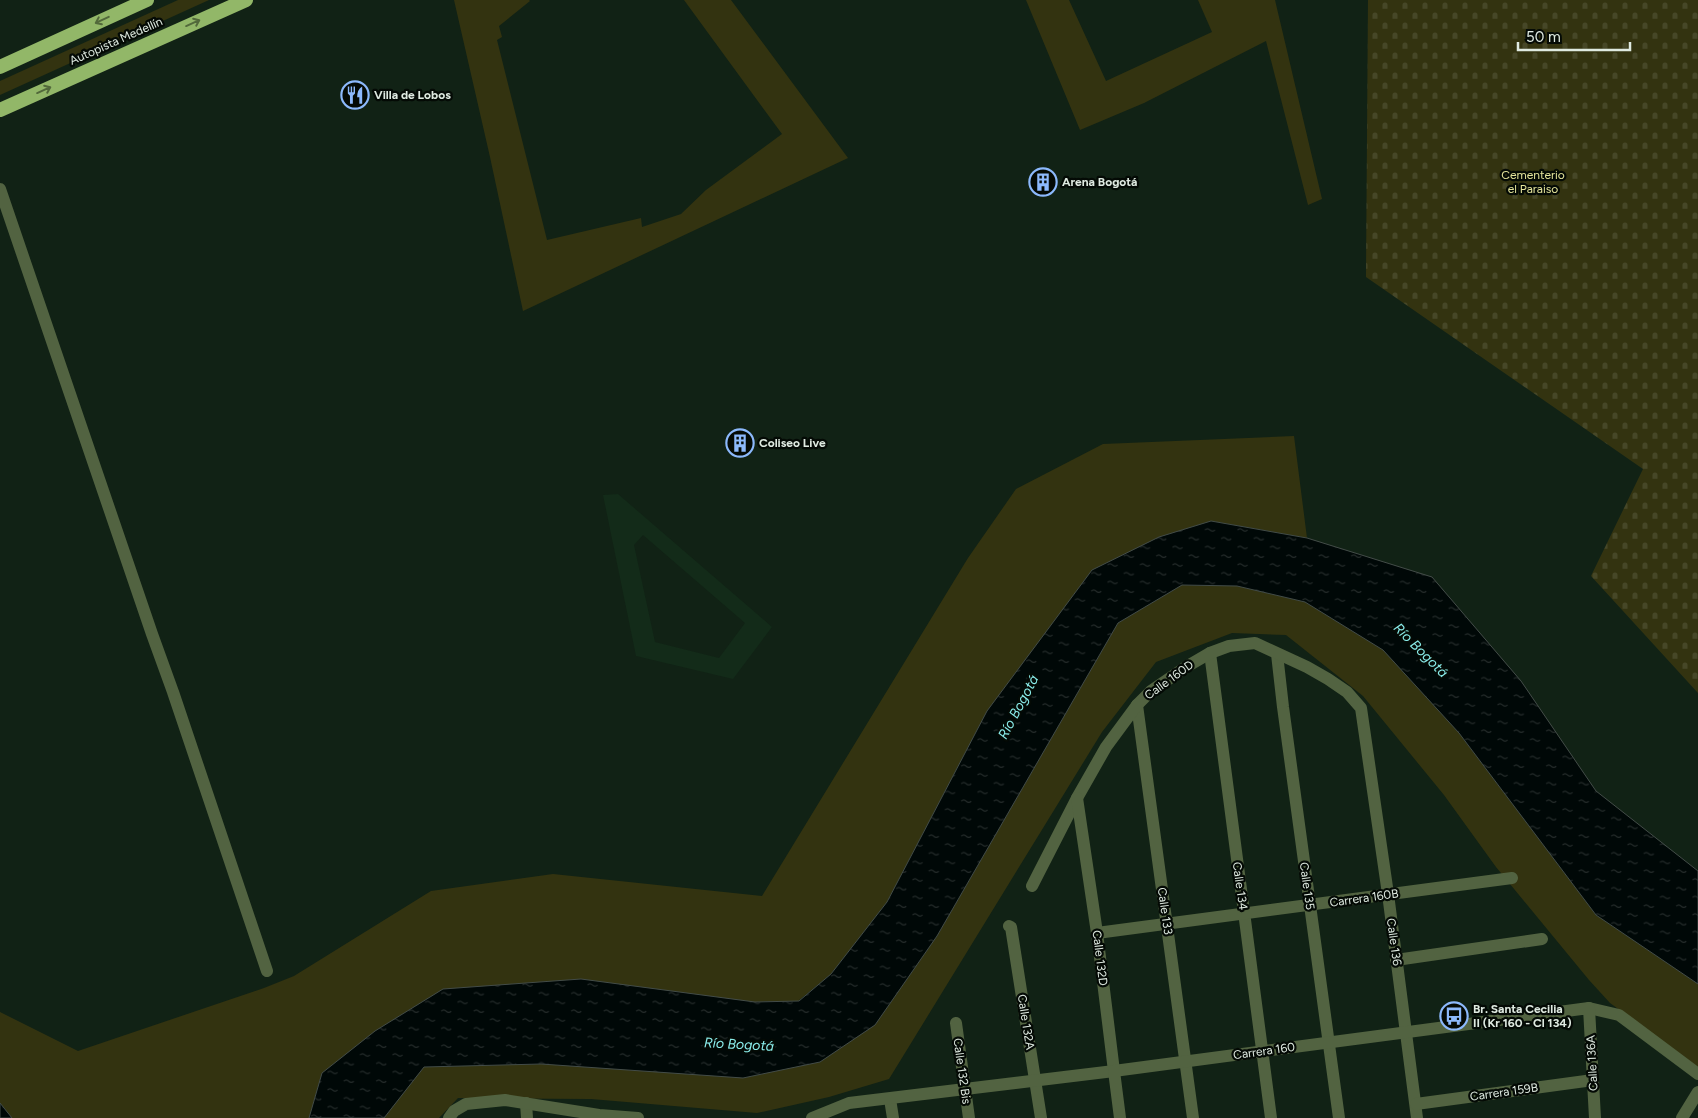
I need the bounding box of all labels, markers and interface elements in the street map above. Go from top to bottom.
street label: Autopista Medellín [67,14,165,68]
one-way arrow [95,16,110,26]
one-way arrow [185,18,200,28]
scale bar [1518,20,1630,52]
text: 50 m [1526,28,1561,46]
restaurant icon: Villa de Lobos [340,80,370,110]
one-way arrow [36,85,51,94]
place label: Villa de Lobos [374,88,451,102]
building icon: Arena Bogotá [1028,167,1058,197]
park label: Cementerio el Paraiso [1501,168,1565,196]
place label: Arena Bogotá [1062,175,1137,189]
building icon: Coliseo Live [725,428,755,458]
place label: Coliseo Live [759,436,826,450]
water label: Río Bogotá [1390,620,1451,681]
street label: Calle 160D [1142,658,1196,702]
water label: Río Bogotá [994,672,1042,742]
street label: Calle 134 [1230,861,1250,912]
street label: Calle 135 [1297,861,1317,911]
street label: Calle 133 [1155,886,1175,936]
street label: Carrera 160B [1329,886,1399,910]
street label: Calle 136 [1384,917,1404,967]
street label: Calle 132D [1090,929,1110,987]
street label: Calle 132A [1015,993,1037,1051]
bus stop icon: Br. Santa Cecilia II (Kr 160 - Cl 134) [1439,1001,1469,1031]
place label: Br. Santa Cecilia II (Kr 160 - Cl 134) [1473,1002,1572,1030]
water label: Río Bogotá [703,1034,774,1055]
street label: Calle 136A [1584,1035,1600,1091]
street label: Calle 132 Bis [950,1037,974,1105]
street label: Carrera 160 [1232,1040,1296,1062]
street label: Carrera 159B [1469,1080,1539,1104]

